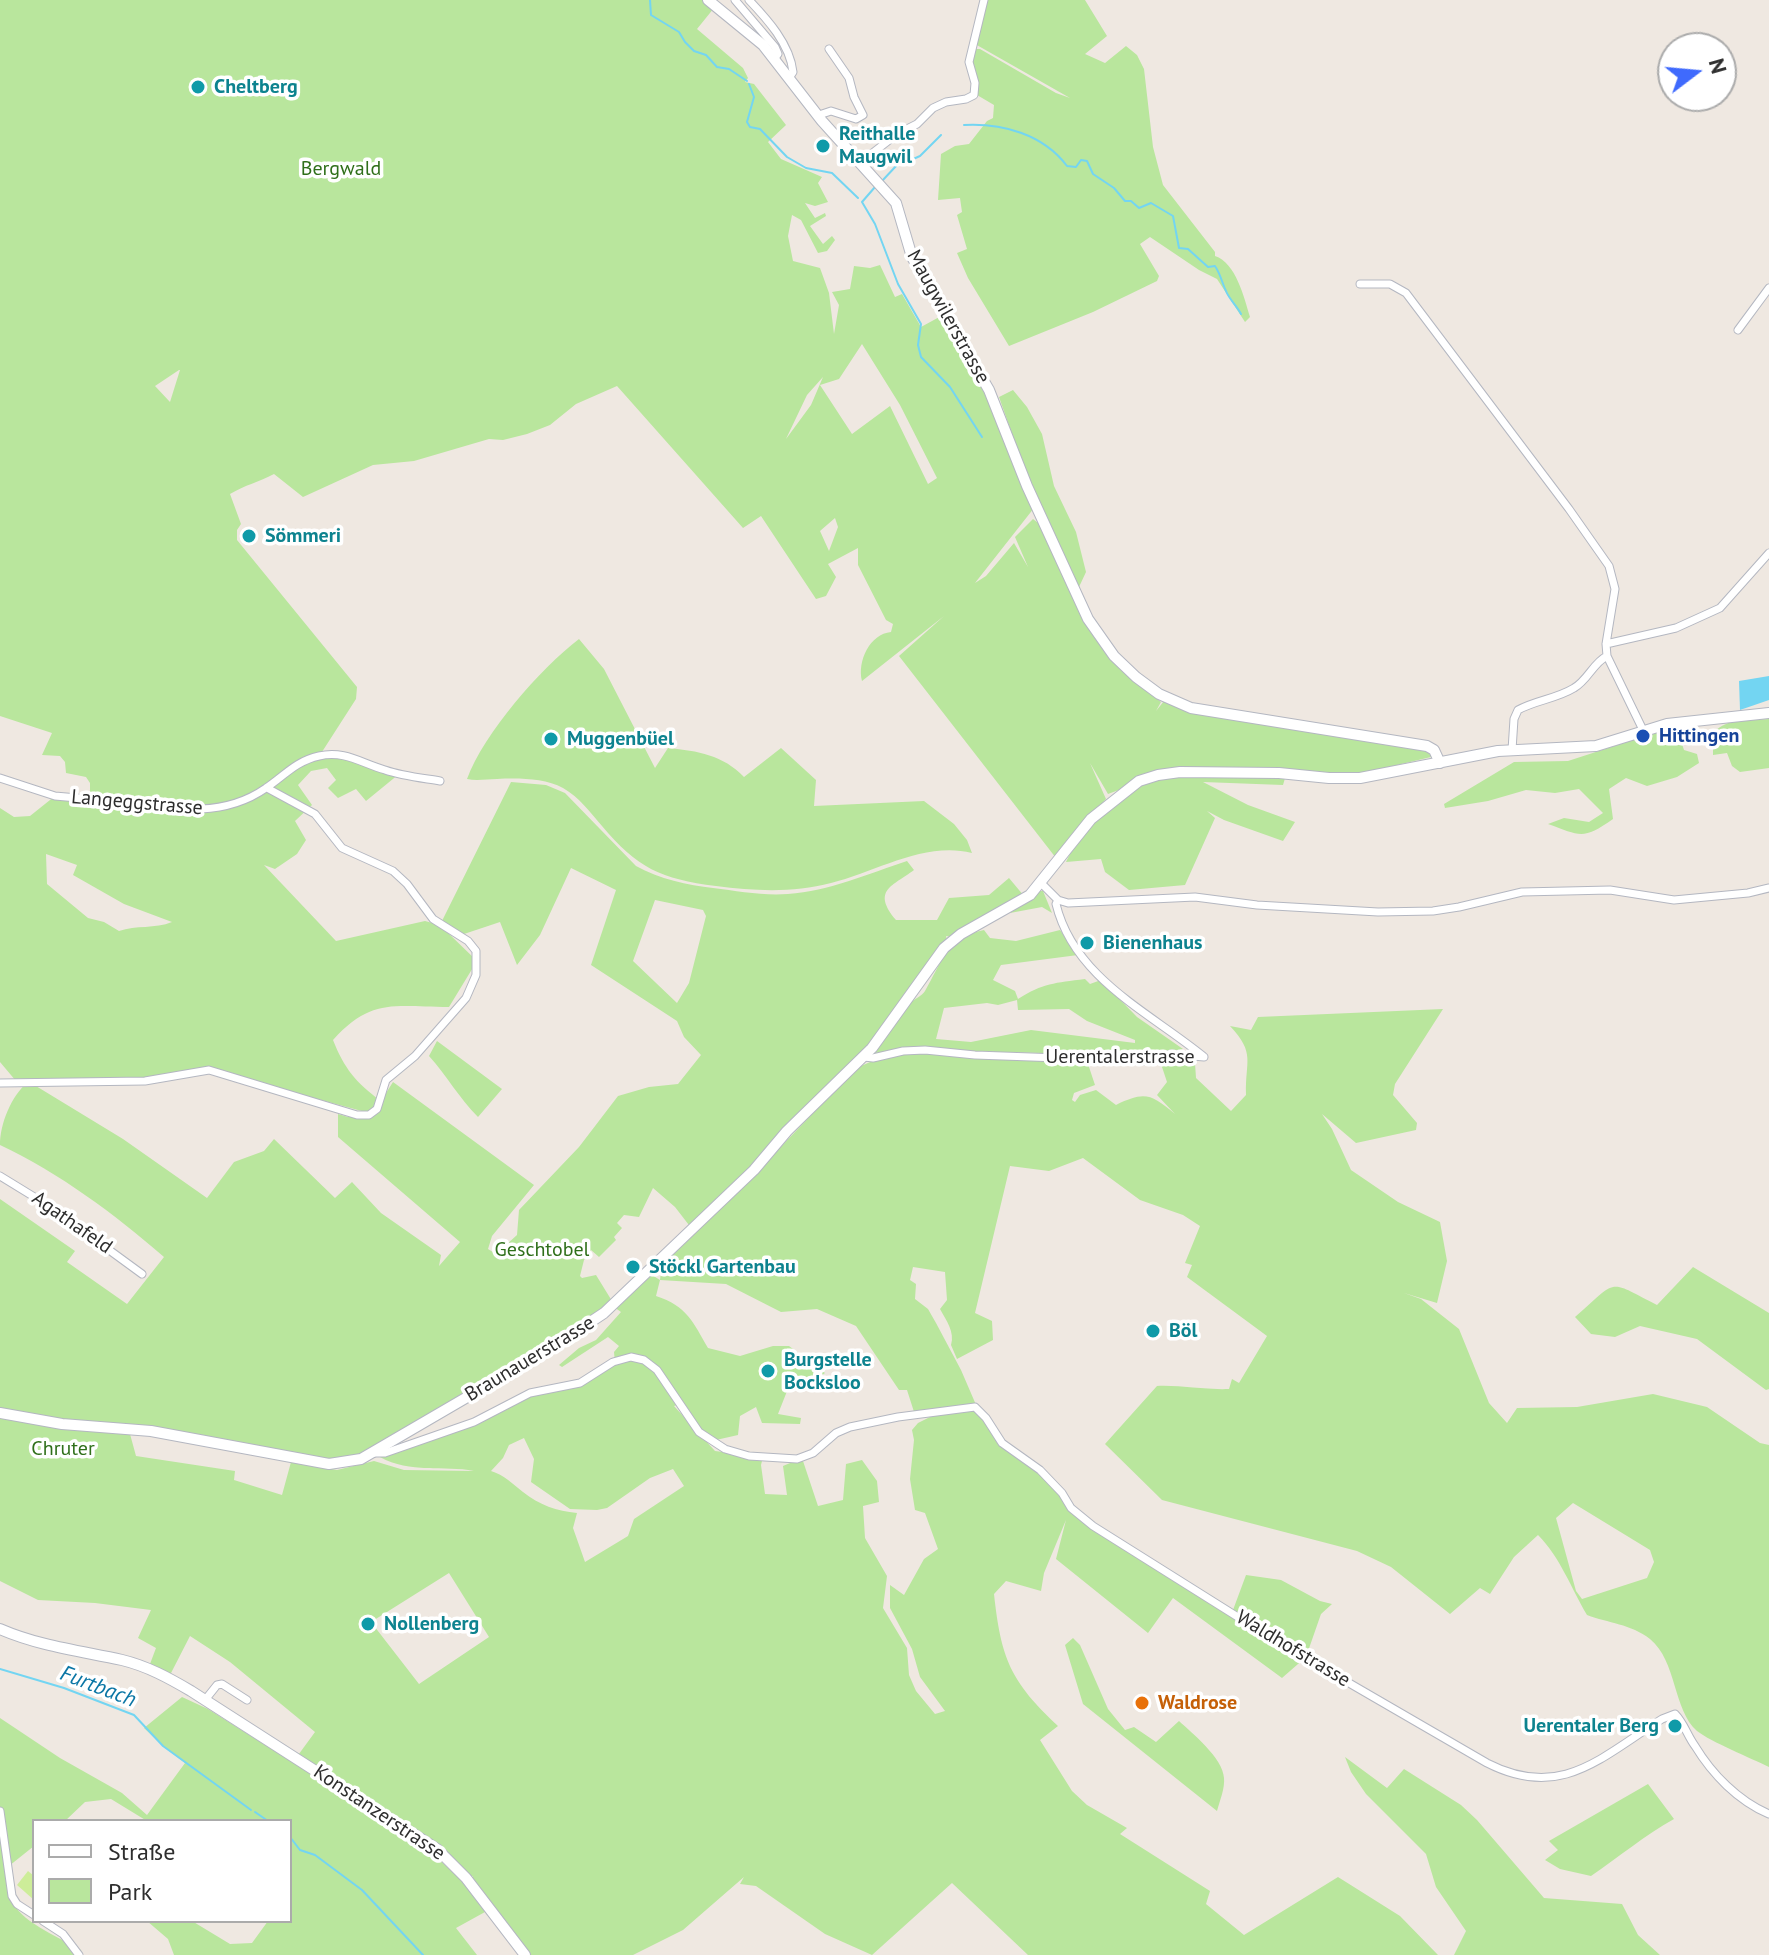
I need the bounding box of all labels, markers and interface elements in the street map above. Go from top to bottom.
north arrow [1657,32,1737,112]
text: N [1703,55,1734,77]
place label: Cheltberg [214,75,298,99]
marker: Cheltberg [189,78,207,96]
place label: Reithalle Maugwil [839,122,915,169]
marker: Reithalle Maugwil [814,137,832,155]
park label: Bergwald [301,157,381,181]
street label: Maugwilerstrasse [901,246,995,388]
place label: Sömmeri [265,524,341,548]
marker: Sömmeri [240,527,258,545]
place label: Hittingen [1659,724,1739,748]
place label: Muggenbüel [567,727,674,751]
marker: Hittingen [1634,727,1652,745]
marker: Muggenbüel [542,730,560,748]
street label: Langeggstrasse [70,785,204,821]
place label: Bienenhaus [1103,931,1202,955]
marker: Bienenhaus [1078,934,1096,952]
street label: Uerentalerstrasse [1045,1045,1195,1069]
street label: Agathafeld [27,1187,117,1259]
park label: Geschtobel [495,1238,589,1262]
place label: Stöckl Gartenbau [649,1255,796,1279]
marker: Stöckl Gartenbau [624,1258,642,1276]
street label: Braunauerstrasse [461,1311,599,1407]
place label: Böl [1169,1319,1197,1343]
marker: Böl [1144,1322,1162,1340]
place label: Burgstelle Bocksloo [784,1348,872,1395]
marker: Burgstelle Bocksloo [759,1362,777,1380]
park label: Chruter [31,1437,95,1461]
street label: Waldhofstrasse [1232,1605,1354,1693]
place label: Nollenberg [384,1612,479,1636]
marker: Nollenberg [359,1615,377,1633]
water label: Furtbach [56,1660,140,1714]
place label: Waldrose [1158,1691,1237,1715]
marker: Waldrose [1133,1694,1151,1712]
place label: Uerentaler Berg [1523,1714,1659,1738]
marker: Uerentaler Berg [1666,1717,1684,1735]
street label: Konstanzerstrasse [309,1760,449,1866]
legend [32,1819,292,1923]
text: Straße [108,1836,175,1867]
text: Park [108,1876,152,1907]

